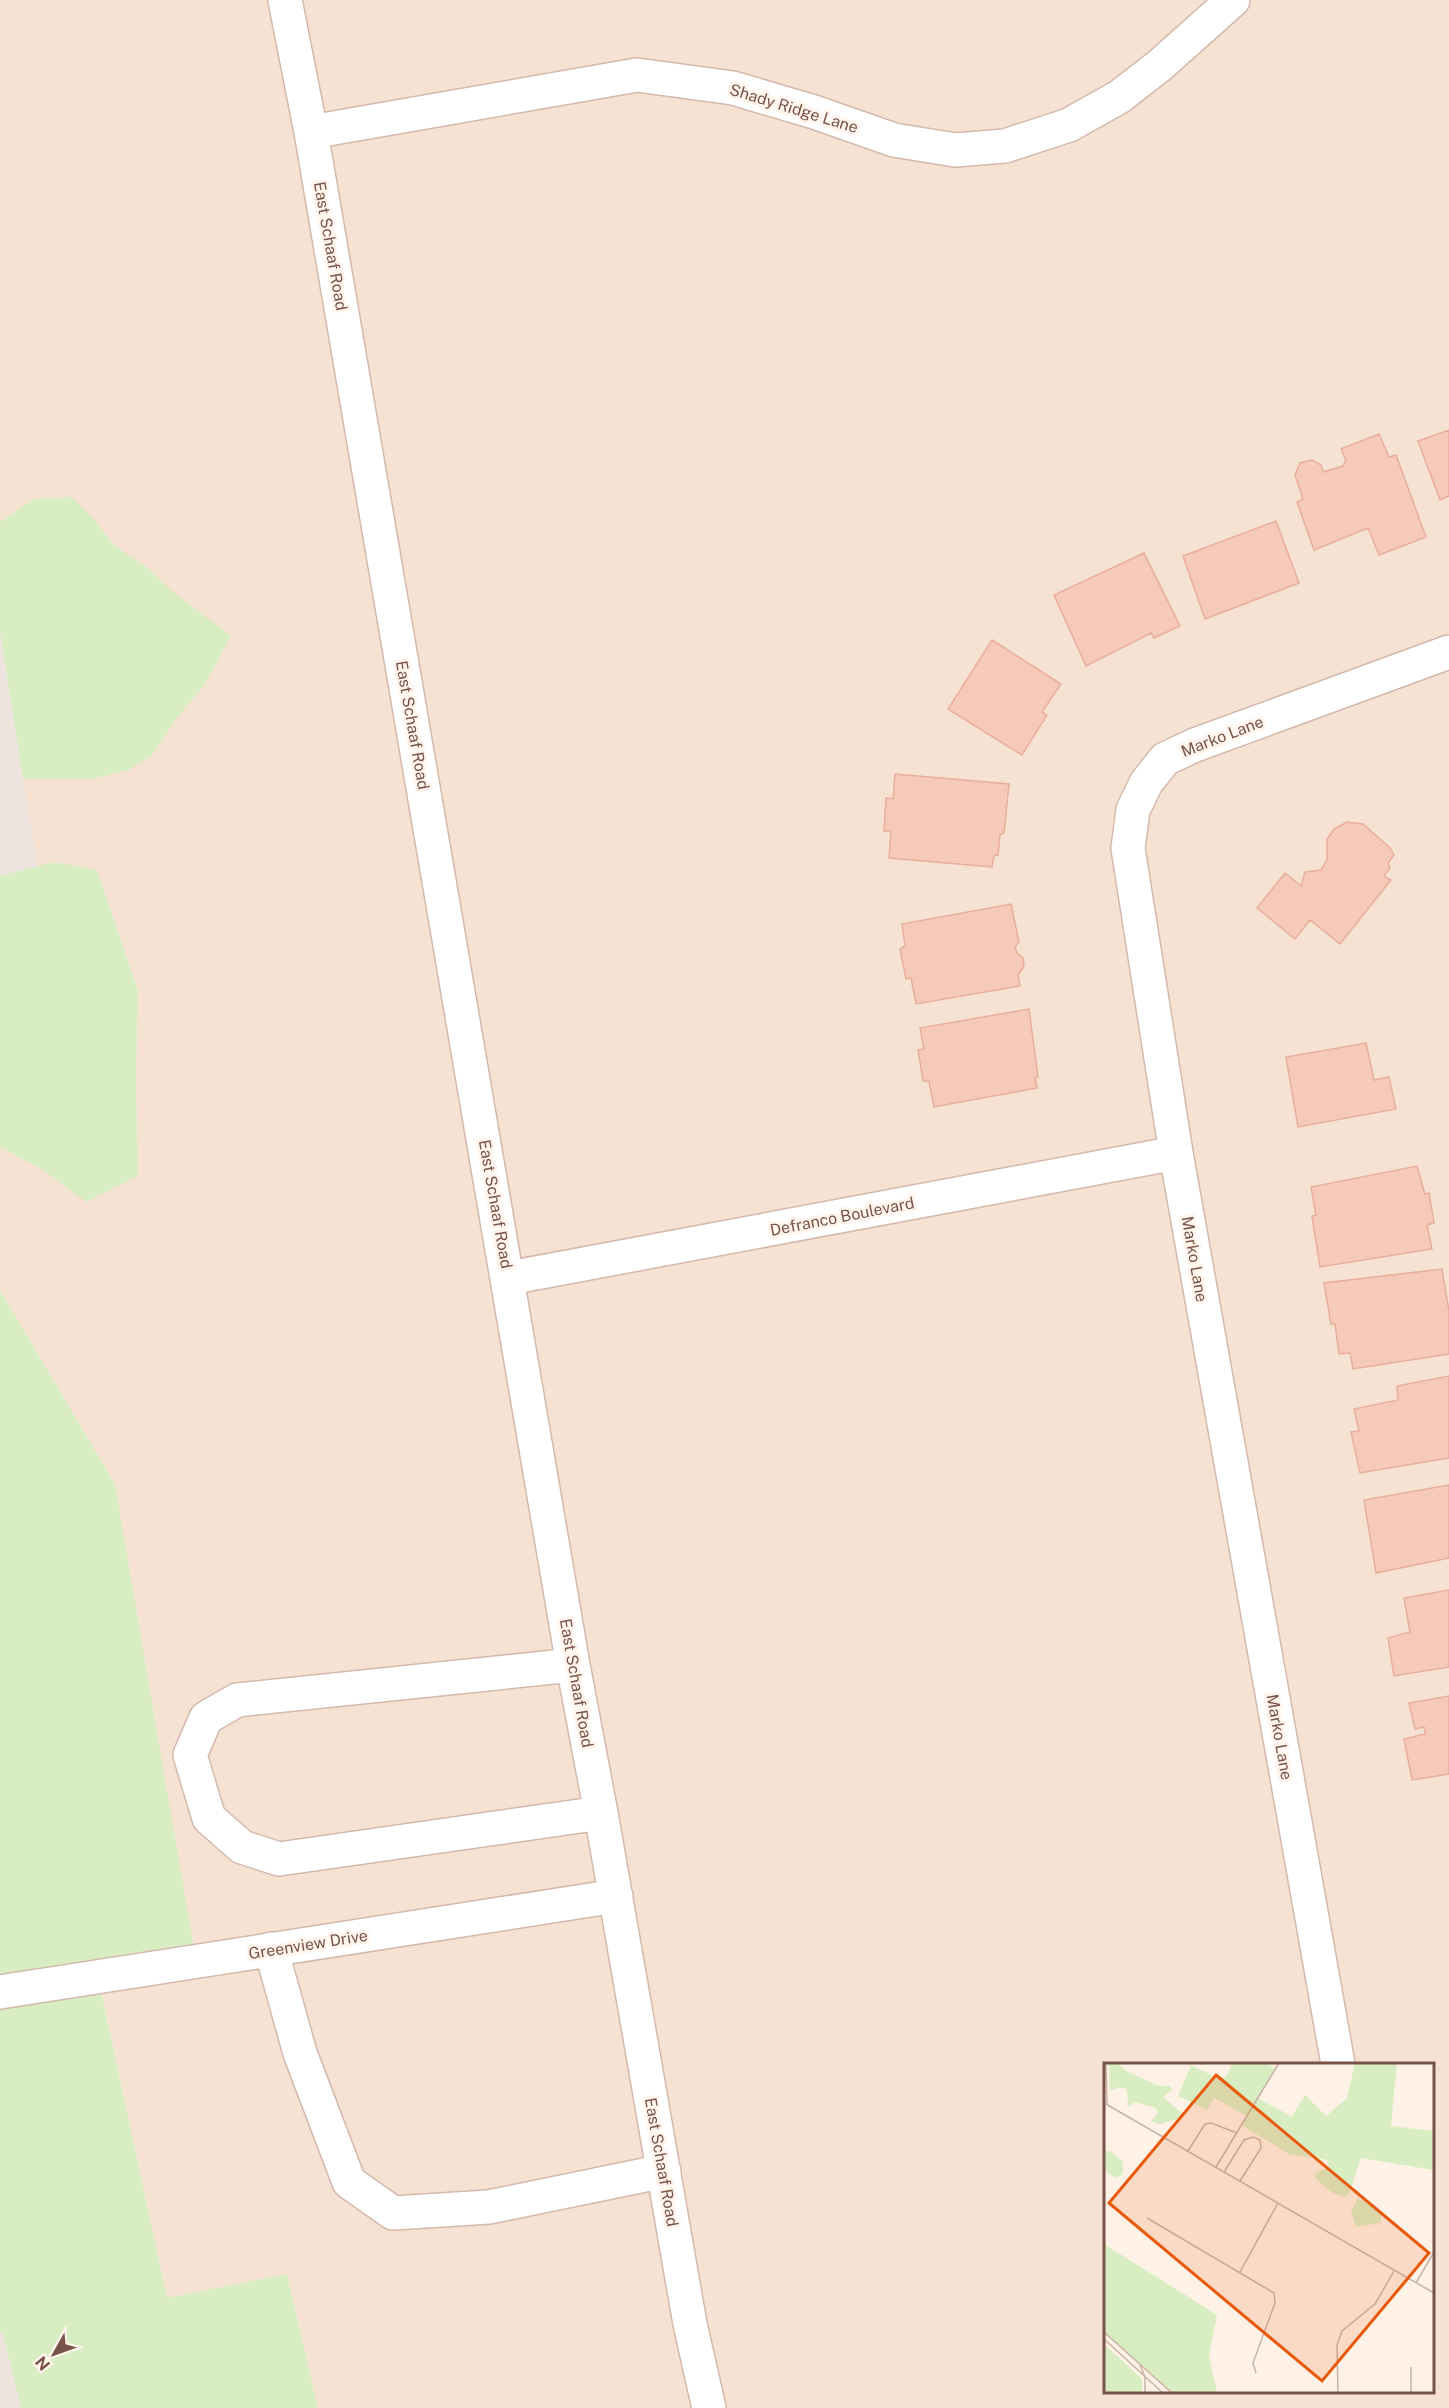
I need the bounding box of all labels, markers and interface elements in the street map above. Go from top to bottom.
street label: Shady Ridge Lane [727,80,860,137]
street label: East Schaaf Road [310,180,351,312]
street label: East Schaaf Road [392,659,433,791]
street label: Marko Lane [1178,712,1266,761]
street label: East Schaaf Road [475,1138,516,1270]
street label: Defranco Boulevard [768,1193,916,1240]
street label: Marko Lane [1178,1215,1211,1303]
street label: East Schaaf Road [556,1617,597,1749]
street label: Marko Lane [1263,1693,1296,1781]
street label: Greenview Drive [247,1926,369,1963]
inset map [1104,2063,1434,2393]
street label: East Schaaf Road [641,2096,682,2228]
north arrow [24,2324,84,2384]
text: N [32,2352,54,2374]

